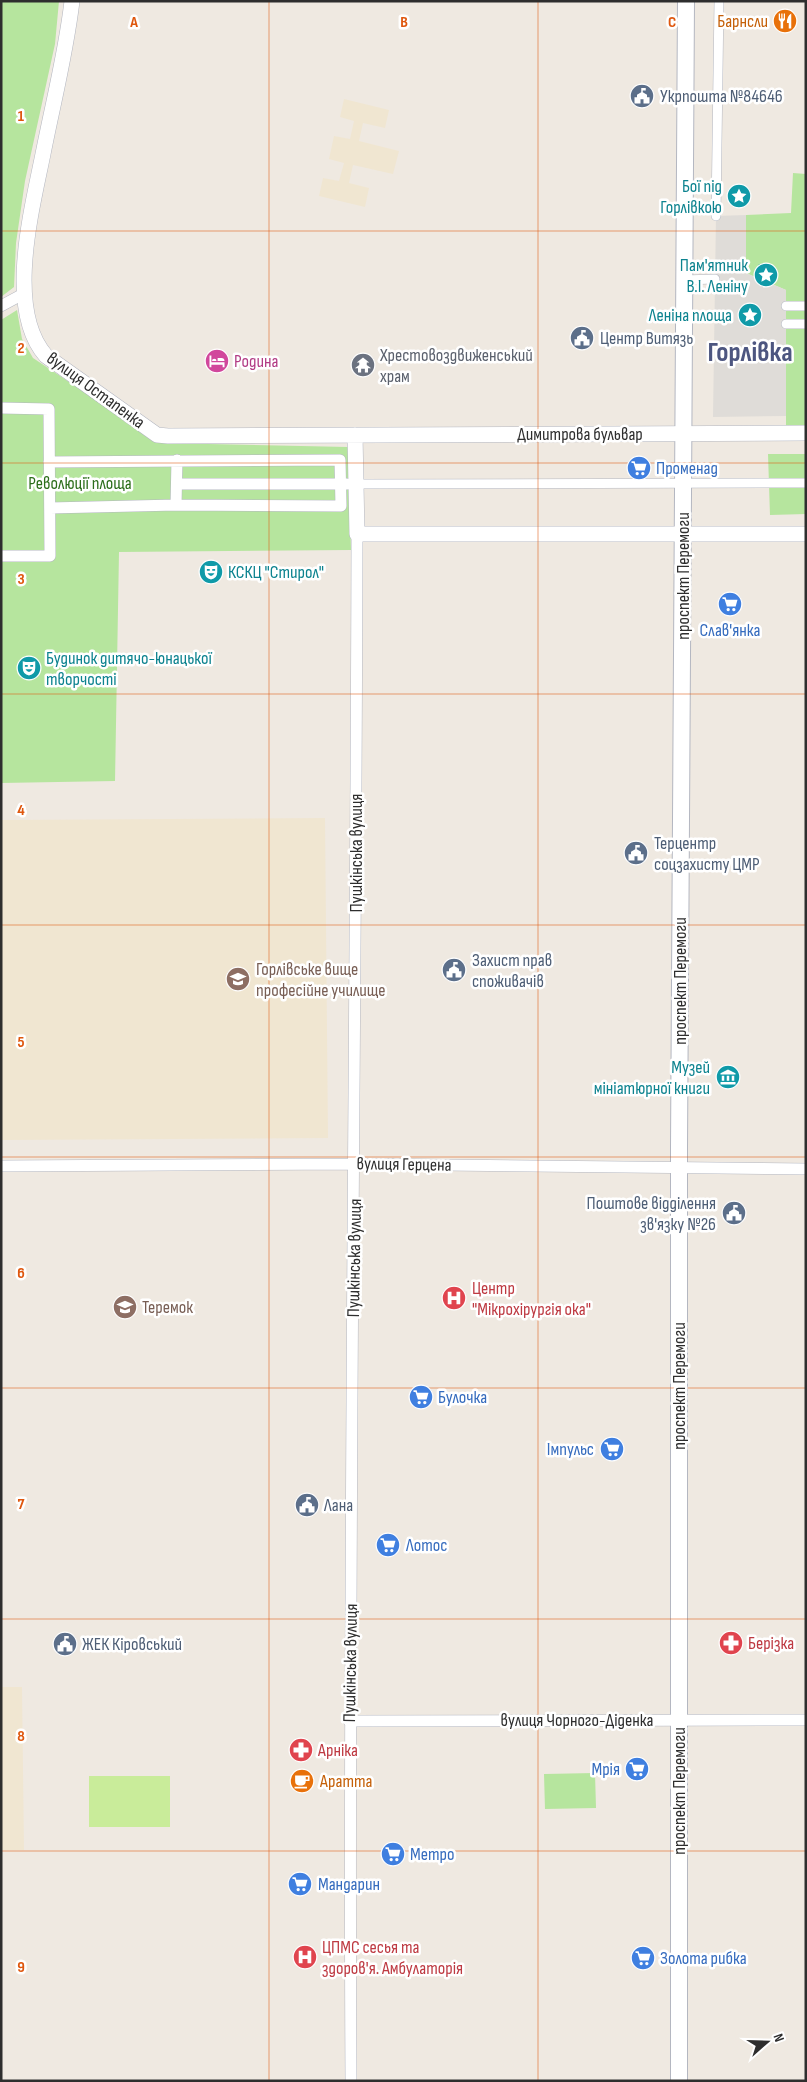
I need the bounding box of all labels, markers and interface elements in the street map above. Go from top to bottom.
restaurant icon: Барнсли [772,8,798,34]
place label: Барнсли [717,11,768,32]
text: A [129,13,138,32]
text: B [400,13,408,32]
text: C [668,13,676,32]
public building icon: Укрпошта №84646 [629,83,655,109]
place label: Укрпошта №84646 [660,86,783,107]
text: 1 [18,107,25,126]
place label: Бої під Горлівкою [660,176,722,218]
place icon: Бої під Горлівкою [726,183,752,209]
place label: Пам'ятник В.І. Леніну [680,255,748,297]
place icon: Пам'ятник В.І. Леніну [753,262,779,288]
place icon: Леніна площа [737,302,763,328]
place label: Леніна площа [648,305,732,326]
public building icon: Центр Витязь [569,325,595,351]
place label: Центр Витязь [600,328,694,349]
district label: Горлівка [707,336,793,369]
text: 2 [17,339,25,358]
place label: Хрестовоздвиженський храм [379,345,533,387]
street label: вулиця Остапенка [43,348,149,433]
hotel icon: Родина [204,348,230,374]
place label: Родина [234,351,279,372]
temple icon: Хрестовоздвиженський храм [350,352,376,378]
street label: Димитрова бульвар [517,424,643,445]
supermarket icon: Променад [626,455,652,481]
place label: Променад [656,458,718,479]
park label: Революції площа [28,473,132,494]
street label: проспект Перемоги [673,512,694,640]
theatre icon: КСКЦ "Стирол" [198,559,224,585]
place label: КСКЦ "Стирол" [228,562,324,583]
text: 3 [17,570,25,589]
supermarket icon: Слав'янка [717,591,743,617]
place label: Слав'янка [700,620,760,641]
place label: Будинок дитячо-юнацької творчості [46,648,212,690]
theatre icon: Будинок дитячо-юнацької творчості [16,655,42,681]
street label: Пушкінська вулиця [346,794,367,912]
text: 4 [17,801,25,820]
place label: Терцентр соцзахисту ЦМР [654,833,760,875]
public building icon: Терцентр соцзахисту ЦМР [623,840,649,866]
street label: проспект Перемоги [670,917,691,1045]
place label: Захист прав споживачів [472,950,552,992]
public building icon: Захист прав споживачів [441,957,467,983]
place label: Горлівське вище професійне училище [256,959,385,1001]
school or university icon: Горлівське вище професійне училище [225,966,251,992]
text: 5 [17,1033,25,1052]
place label: Музей мініатюрної книги [594,1057,710,1099]
museum icon: Музей мініатюрної книги [715,1064,741,1090]
street label: вулиця Герцена [356,1153,452,1176]
place label: Поштове відділення зв'язку №26 [587,1193,716,1235]
street label: Пушкінська вулиця [343,1198,366,1318]
public building icon: Поштове відділення зв'язку №26 [721,1200,747,1226]
text: 6 [17,1264,25,1283]
place label: Центр "Мікрохірургія ока" [472,1278,591,1320]
hospital icon: Центр "Мікрохірургія ока" [441,1285,467,1311]
school or university icon: Теремок [112,1294,138,1320]
place label: Теремок [142,1297,193,1318]
street label: проспект Перемоги [669,1322,690,1450]
supermarket icon: Булочка [408,1384,434,1410]
place label: Булочка [438,1387,487,1408]
supermarket icon: Імпульс [599,1436,625,1462]
place label: Імпульс [547,1439,594,1460]
public building icon: Лана [294,1492,320,1518]
text: 7 [18,1495,25,1514]
place label: Лана [323,1495,353,1516]
supermarket icon: Лотос [375,1532,401,1558]
place label: Лотос [405,1535,448,1556]
street label: Пушкінська вулиця [339,1603,362,1723]
pharmacy icon: Берізка [718,1630,744,1656]
public building icon: ЖЕК Кіровський [52,1631,78,1657]
place label: Берізка [748,1633,794,1654]
place label: ЖЕК Кіровський [82,1634,182,1655]
street label: вулиця Чорного-Діденка [501,1710,653,1731]
text: 8 [17,1727,25,1746]
street label: проспект Перемоги [669,1727,690,1855]
pharmacy icon: Арніка [288,1737,314,1763]
place label: Арніка [317,1740,358,1761]
supermarket icon: Мрія [624,1756,650,1782]
place label: Мрія [591,1759,620,1780]
cafe icon: Аратта [289,1768,315,1794]
place label: Аратта [319,1771,373,1792]
supermarket icon: Метро [380,1841,406,1867]
place label: Метро [410,1844,454,1865]
supermarket icon: Мандарин [287,1871,313,1897]
place label: Мандарин [318,1874,380,1895]
place label: ЦПМС сесья та здоров'я. Амбулаторія [322,1937,463,1979]
hospital icon: ЦПМС сесья та здоров'я. Амбулаторія [292,1944,318,1970]
supermarket icon: Золота рибка [630,1945,656,1971]
place label: Золота рибка [660,1948,747,1969]
text: 9 [17,1958,25,1977]
north arrow [742,2017,792,2067]
text: N [769,2031,788,2044]

